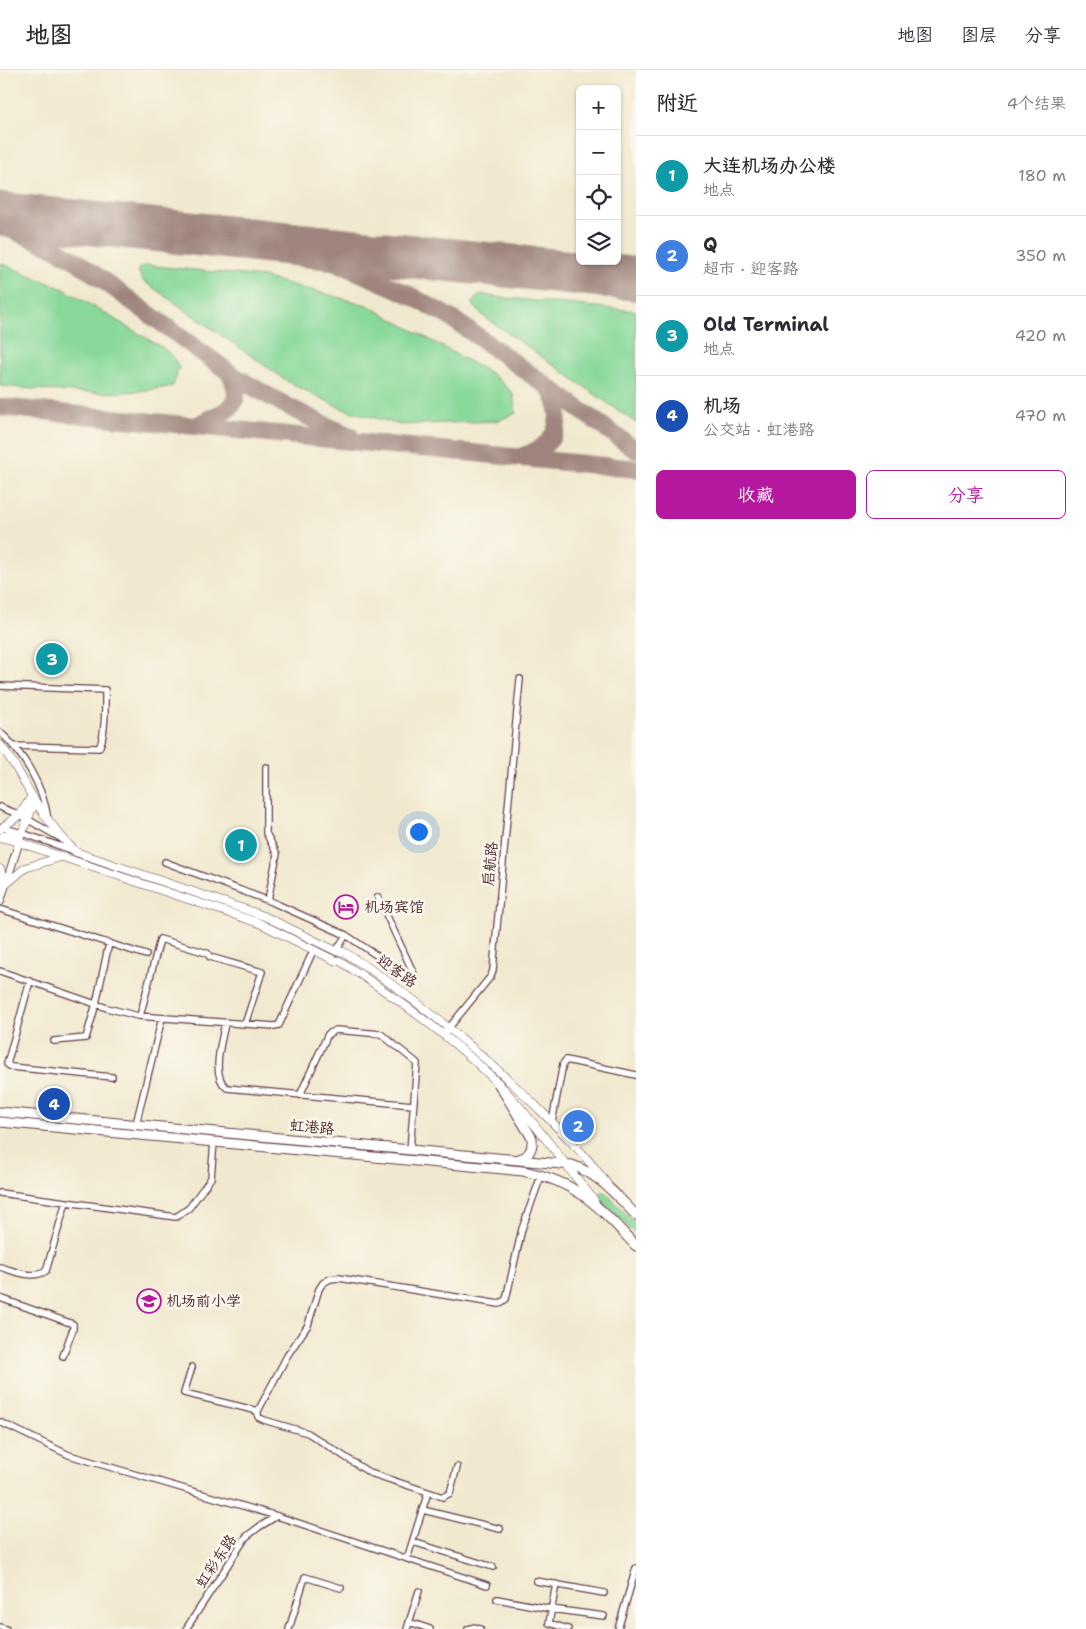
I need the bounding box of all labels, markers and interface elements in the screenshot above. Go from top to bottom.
text: 地图 [25,19,73,51]
text: 地图 [897,23,933,47]
text: 图层 [961,23,997,47]
text: 分享 [1025,23,1061,47]
map controls [576,85,621,265]
button: + [576,85,621,130]
text: 附近 [656,89,698,117]
text: 4个结果 [1007,93,1066,114]
button: − [576,130,621,175]
text: 大连机场办公楼 [703,153,836,178]
text: 1 [668,165,676,186]
text: 180 m [1018,165,1066,186]
button: locate [576,175,621,220]
text: 地点 [703,179,735,200]
button: layers [576,220,621,265]
text: Q [703,232,718,257]
text: 2 [666,245,678,266]
text: 350 m [1015,245,1066,266]
text: 超市 · 迎客路 [703,258,798,279]
text: Old Terminal [703,312,829,337]
text: 3 [666,325,678,346]
text: 420 m [1015,325,1066,346]
text: 地点 [703,338,735,359]
text: 机场 [703,393,741,418]
text: 4 [666,405,678,426]
text: 470 m [1015,405,1066,426]
text: 公交站 · 虹港路 [703,419,814,440]
button: 收藏 [656,470,856,519]
button: 分享 [866,470,1066,519]
pin: 3 [36,640,68,678]
your location [406,819,432,845]
pin: 1 [225,826,257,864]
street label: 启航路 [478,841,502,887]
hotel icon: 机场宾馆 [333,894,359,920]
place label: 机场宾馆 [364,897,424,917]
street label: 迎客路 [373,950,421,992]
pin: 4 [38,1085,70,1123]
pin: 2 [562,1107,594,1145]
street label: 虹港路 [289,1115,335,1139]
school or university icon: 机场前小学 [136,1288,162,1314]
place label: 机场前小学 [166,1291,241,1311]
street label: 虹彩东路 [191,1531,241,1591]

